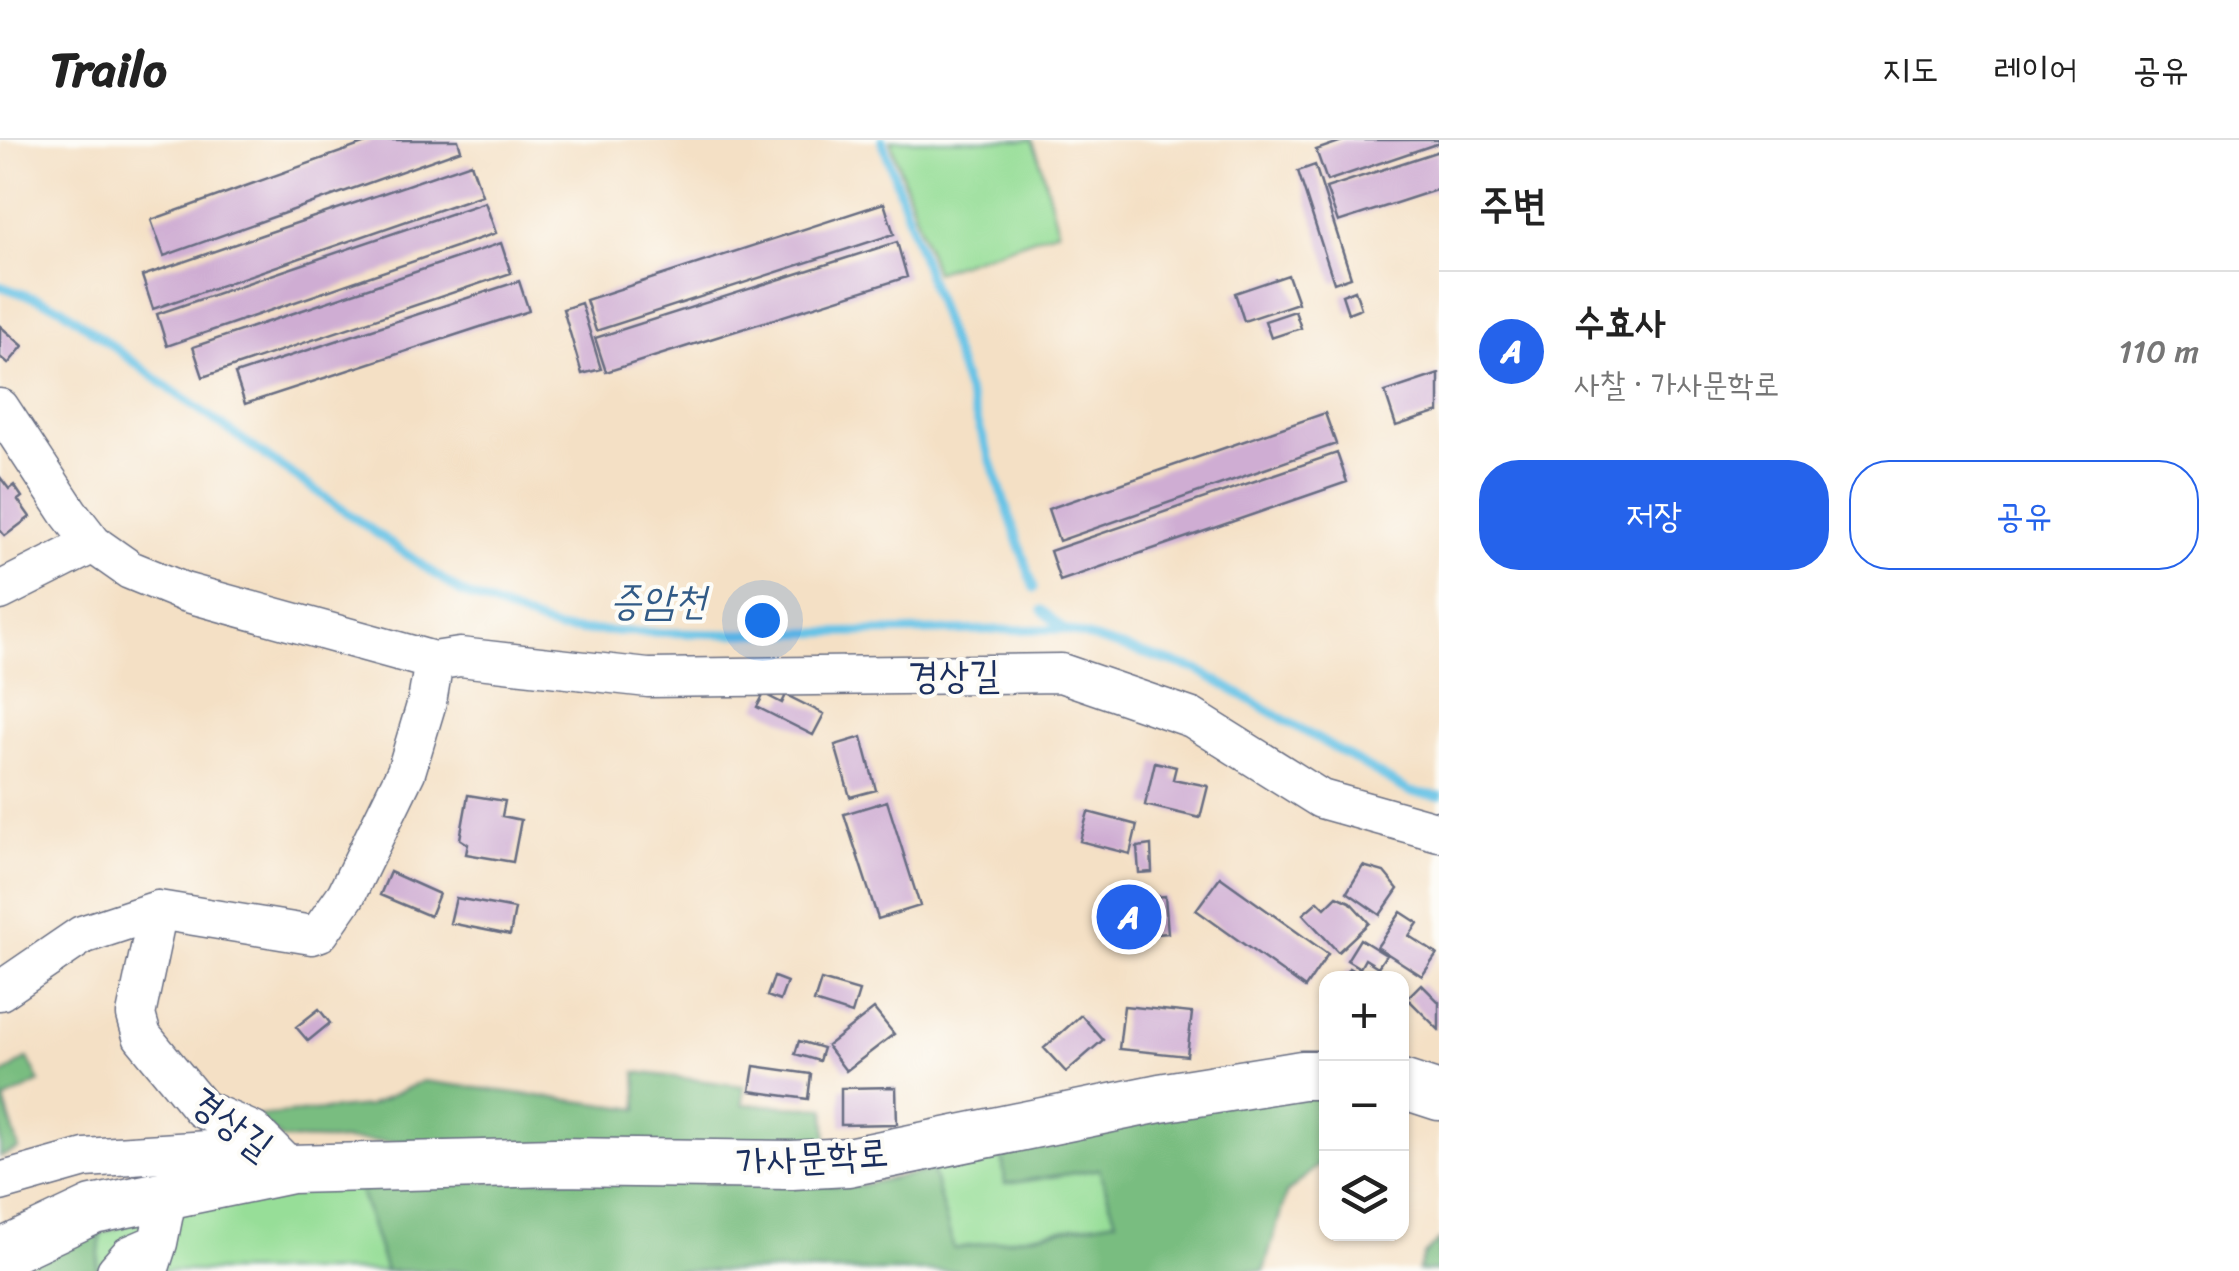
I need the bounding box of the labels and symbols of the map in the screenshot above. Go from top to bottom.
water label: 증암천 [610,565,710,636]
your location [737,595,788,646]
street label: 경상길 [908,641,1000,710]
pin: A [1096,880,1162,954]
street label: 경상길 [175,1069,288,1178]
street label: 가사문학로 [733,1119,891,1196]

